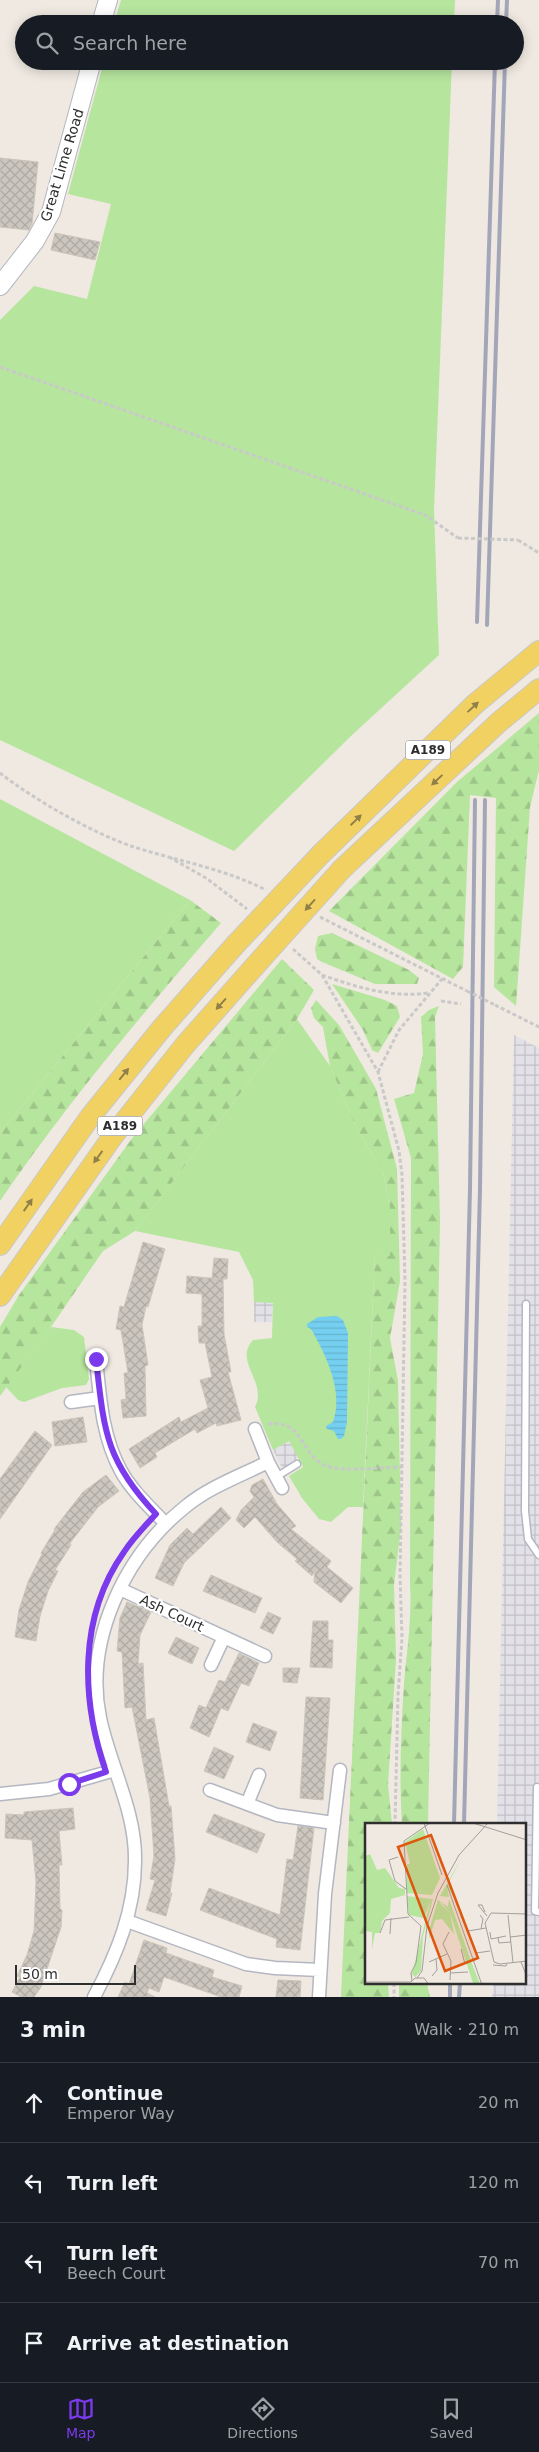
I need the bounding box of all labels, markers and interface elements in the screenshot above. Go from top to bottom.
search box [15,15,524,70]
icon: search [33,29,61,57]
text: Search here [73,32,187,54]
street label: Great Lime Road [37,107,87,223]
one-way arrow [466,701,478,713]
road number: A189 [406,740,450,760]
one-way arrow [432,774,444,786]
one-way arrow [350,814,362,826]
one-way arrow [304,898,316,910]
one-way arrow [215,997,227,1009]
one-way arrow [119,1068,130,1081]
road number: A189 [98,1116,142,1136]
one-way arrow [92,1150,103,1163]
one-way arrow [23,1198,33,1212]
route end [85,1348,108,1371]
street label: Ash Court [138,1591,207,1635]
route start [58,1773,81,1796]
inset map [365,1823,526,1984]
scale bar [15,1962,136,1985]
text: 50 m [22,1966,58,1982]
text: 3 min [20,2018,86,2042]
text: Walk · 210 m [414,2020,519,2039]
text: Continue [67,2082,163,2104]
icon: ahead [20,2089,48,2117]
text: 20 m [478,2093,519,2112]
text: Emperor Way [67,2104,174,2123]
icon: left [20,2169,48,2197]
text: Turn left [67,2172,158,2194]
text: 120 m [468,2173,519,2192]
text: Turn left [67,2242,158,2264]
icon: left [20,2249,48,2277]
text: 70 m [478,2253,519,2272]
text: Beech Court [67,2264,166,2283]
icon: arrive [20,2329,48,2357]
text: Arrive at destination [67,2332,289,2354]
tab: Map [66,2395,95,2441]
tab: Directions [227,2395,298,2441]
tab: Saved [430,2395,473,2441]

